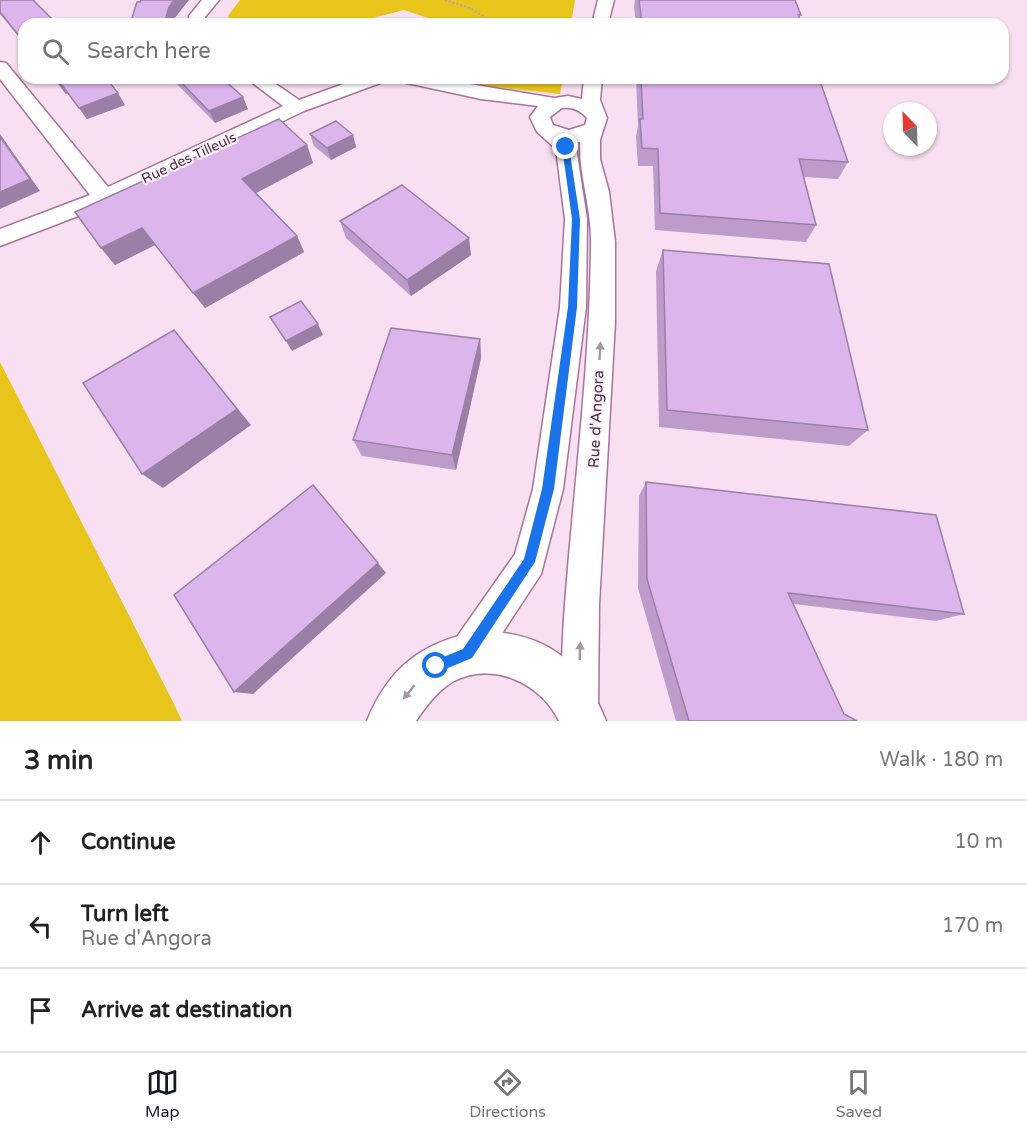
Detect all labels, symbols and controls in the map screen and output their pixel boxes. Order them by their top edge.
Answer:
search box [18,18,1009,84]
icon: search [39,35,72,68]
text: Search here [87,38,211,64]
north arrow [883,102,937,156]
street label: Rue des Tilleuls [139,128,239,187]
route end [552,133,578,159]
one-way arrow [596,342,605,361]
street label: Rue d'Angora [584,370,608,468]
one-way arrow [576,641,585,660]
route start [422,652,448,678]
one-way arrow [404,685,416,700]
text: 3 min [24,745,93,776]
text: Walk · 180 m [880,748,1003,772]
icon: ahead [24,826,57,859]
text: Continue [81,829,176,855]
text: 10 m [954,830,1003,854]
text: Turn left [81,901,169,927]
icon: left [24,910,57,943]
text: 170 m [942,914,1003,938]
text: Rue d'Angora [81,927,212,951]
icon: arrive [24,994,57,1027]
text: Arrive at destination [81,997,292,1023]
tab: Map [145,1066,179,1122]
tab: Directions [469,1066,546,1122]
tab: Saved [836,1066,882,1122]

